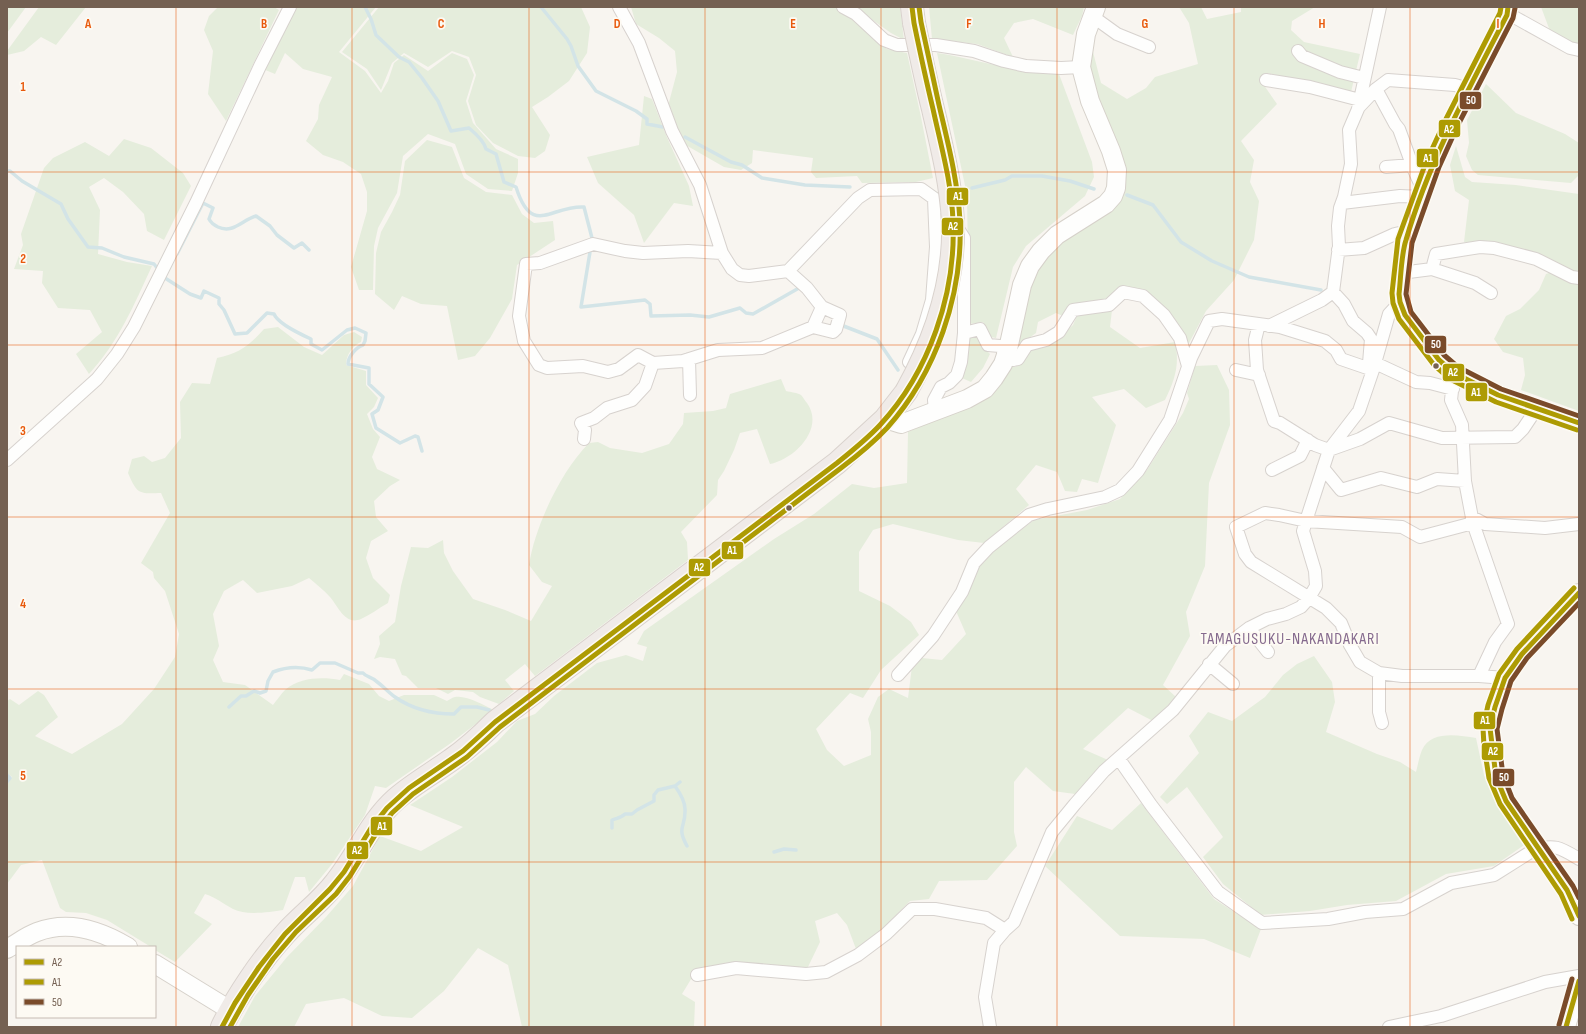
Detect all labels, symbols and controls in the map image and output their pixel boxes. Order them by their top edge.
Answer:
text: A [84,16,92,32]
text: B [261,16,267,32]
text: C [438,16,445,32]
text: D [614,16,621,32]
text: E [790,16,796,32]
text: F [966,16,972,32]
text: G [1142,16,1149,32]
text: H [1319,16,1326,32]
text: I [1497,16,1500,32]
text: 1 [20,79,26,95]
line badge: 50 [1459,91,1482,110]
text: 50 [1466,94,1476,107]
line badge: A2 [1438,119,1461,138]
text: A2 [1443,123,1454,136]
line badge: A1 [1416,148,1439,168]
text: A1 [1422,152,1433,165]
line badge: A1 [946,187,969,206]
text: A1 [952,190,963,203]
line badge: A2 [941,217,964,236]
text: A2 [947,220,958,233]
text: 2 [20,251,26,267]
line badge: 50 [1424,335,1447,354]
text: 50 [1431,338,1441,351]
unlabelled marker [1431,361,1441,371]
line badge: A2 [1442,363,1465,382]
text: A2 [1447,366,1458,379]
line badge: A1 [1465,382,1488,402]
text: A1 [1470,386,1481,399]
text: 3 [20,423,26,439]
unlabelled marker [784,503,794,513]
line badge: A1 [721,541,744,560]
text: A1 [726,544,737,557]
line badge: A2 [688,558,711,577]
text: A2 [693,561,704,574]
text: 4 [20,596,26,612]
district label: TAMAGUSUKU-NAKANDAKARI [1200,630,1380,649]
line badge: A1 [1473,711,1496,730]
text: A1 [1479,714,1490,727]
line badge: A2 [1481,742,1504,761]
text: A2 [1487,745,1498,758]
text: 5 [20,768,26,784]
line badge: 50 [1492,768,1515,787]
text: 50 [1499,771,1509,784]
line badge: A1 [370,816,393,836]
text: A1 [376,820,387,833]
line badge: A2 [346,841,369,860]
text: A2 [351,844,362,857]
legend [16,946,156,1018]
text: A2 [51,955,62,970]
text: A1 [51,975,62,990]
text: 50 [52,995,62,1010]

